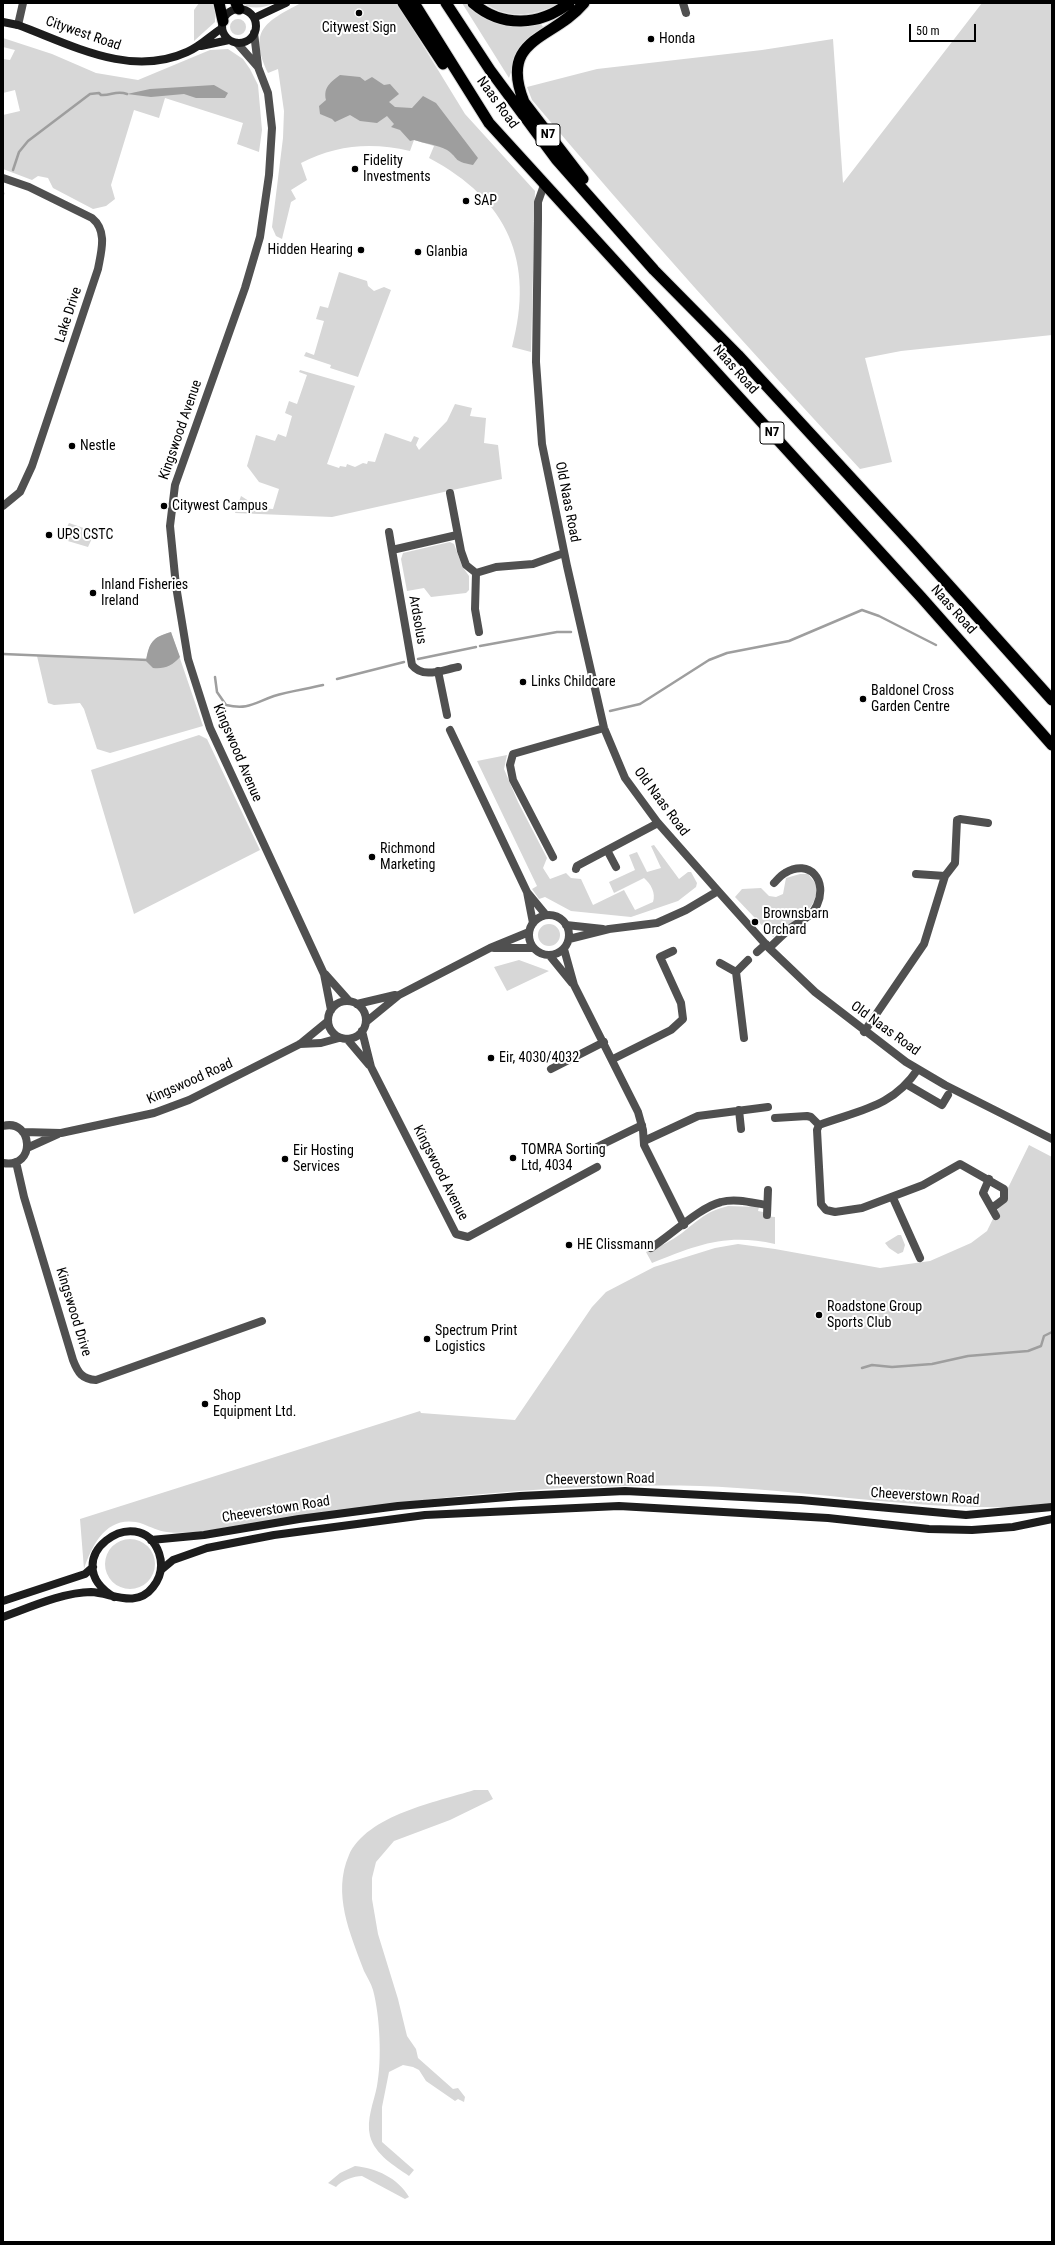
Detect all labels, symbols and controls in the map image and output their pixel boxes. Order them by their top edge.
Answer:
marker: Citywest Sign [354,8,364,18]
street label: Citywest Road [43,13,123,55]
scale bar [911,16,978,42]
place label: Citywest Sign [322,20,396,36]
text: 50 m [916,24,940,38]
place label: Honda [659,31,695,47]
marker: Honda [646,34,656,44]
street label: Naas Road [473,74,521,132]
road number: N7 [536,124,560,146]
place label: Fidelity Investments [363,153,431,186]
marker: Fidelity Investments [350,164,360,174]
place label: SAP [474,193,497,209]
marker: SAP [461,196,471,206]
place label: Hidden Hearing [268,242,353,258]
place label: Glanbia [426,244,468,260]
marker: Hidden Hearing [356,245,366,255]
marker: Glanbia [413,247,423,257]
street label: Lake Drive [52,285,86,345]
street label: Naas Road [709,342,761,398]
street label: Kingswood Avenue [156,378,206,482]
road number: N7 [760,422,784,444]
place label: Nestle [80,438,116,454]
marker: Nestle [67,441,77,451]
street label: Old Naas Road [551,460,583,544]
place label: Citywest Campus [172,498,268,514]
marker: Citywest Campus [159,501,169,511]
place label: UPS CSTC [57,527,113,543]
marker: UPS CSTC [44,530,54,540]
place label: Inland Fisheries Ireland [101,577,188,610]
street label: Naas Road [927,582,979,638]
marker: Inland Fisheries Ireland [88,588,98,598]
street label: Ardsolus [404,594,430,646]
place label: Links Childcare [531,674,615,690]
marker: Links Childcare [518,677,528,687]
place label: Baldonel Cross Garden Centre [871,683,954,716]
marker: Baldonel Cross Garden Centre [858,694,868,704]
street label: Kingswood Avenue [209,702,265,804]
street label: Old Naas Road [630,764,692,840]
place label: Richmond Marketing [380,841,435,874]
marker: Richmond Marketing [367,852,377,862]
place label: Brownsbarn Orchard [763,906,829,938]
marker: Brownsbarn Orchard [750,917,760,927]
street label: Old Naas Road [847,998,923,1060]
place label: Eir, 4030/4032 [499,1050,579,1066]
marker: Eir, 4030/4032 [486,1053,496,1063]
street label: Kingswood Road [144,1056,236,1108]
street label: Kingswood Avenue [409,1123,471,1223]
place label: TOMRA Sorting Ltd, 4034 [521,1142,606,1174]
place label: Eir Hosting Services [293,1143,354,1176]
marker: TOMRA Sorting Ltd, 4034 [508,1153,518,1163]
marker: Eir Hosting Services [280,1154,290,1164]
place label: HE Clissmann [577,1237,654,1253]
marker: HE Clissmann [564,1240,574,1250]
street label: Kingswood Drive [51,1265,95,1359]
place label: Roadstone Group Sports Club [827,1299,922,1332]
marker: Roadstone Group Sports Club [814,1310,824,1320]
place label: Spectrum Print Logistics [435,1323,517,1356]
marker: Spectrum Print Logistics [422,1334,432,1344]
place label: Shop Equipment Ltd. [213,1388,296,1420]
marker: Shop Equipment Ltd. [200,1399,210,1409]
street label: Cheeverstown Road [545,1471,655,1489]
street label: Cheeverstown Road [870,1485,980,1509]
street label: Cheeverstown Road [221,1493,331,1527]

